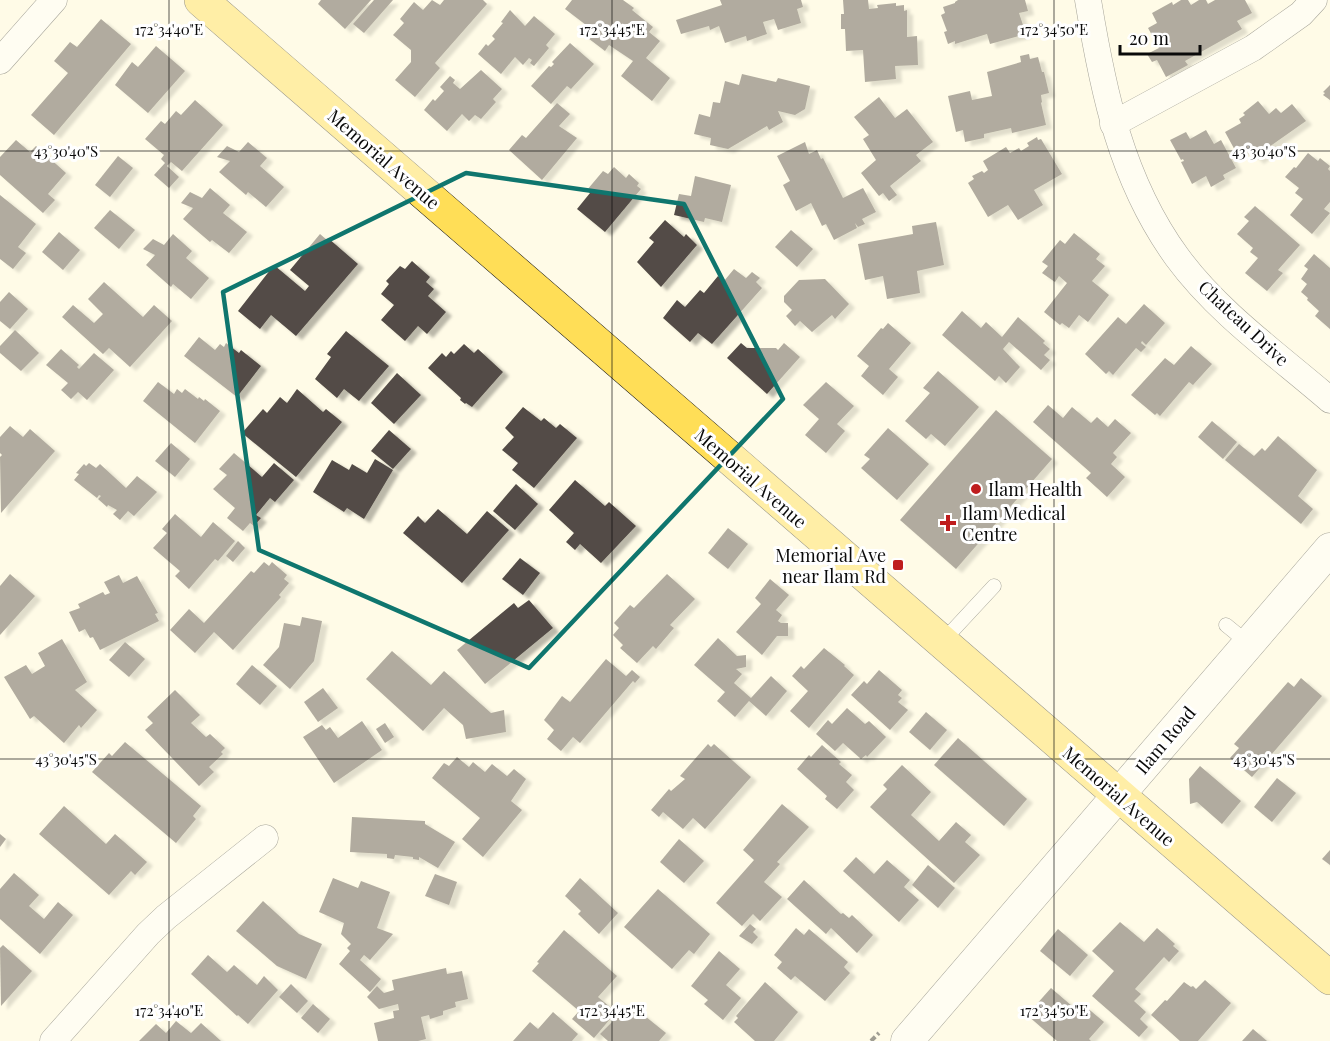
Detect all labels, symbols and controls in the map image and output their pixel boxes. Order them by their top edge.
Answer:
scale bar [1120,18,1200,56]
text: 172°34'40"E [135,19,203,39]
text: 172°34'45"E [579,19,645,39]
text: 172°34'50"E [1020,19,1088,39]
text: 20 m [1129,26,1169,50]
street label: Memorial Avenue [323,104,445,214]
text: 43°30'40"S [34,141,98,161]
text: 43°30'40"S [1232,141,1296,161]
street label: Chateau Drive [1194,275,1294,371]
street label: Memorial Avenue [690,423,812,533]
place label: Ilam Health [988,477,1083,501]
marker: Ilam Health [969,482,983,496]
place label: Ilam Medical Centre [962,501,1066,546]
marker: Ilam Medical Centre [939,514,957,532]
place label: Memorial Ave near Ilam Rd [775,543,887,588]
marker: Memorial Ave near Ilam Rd [891,558,905,572]
street label: Ilam Road [1130,701,1201,779]
street label: Memorial Avenue [1058,741,1180,851]
text: 43°30'45"S [35,749,97,769]
text: 43°30'45"S [1233,749,1295,769]
text: 172°34'40"E [135,1000,203,1020]
text: 172°34'45"E [579,1000,645,1020]
text: 172°34'50"E [1020,1000,1088,1020]

